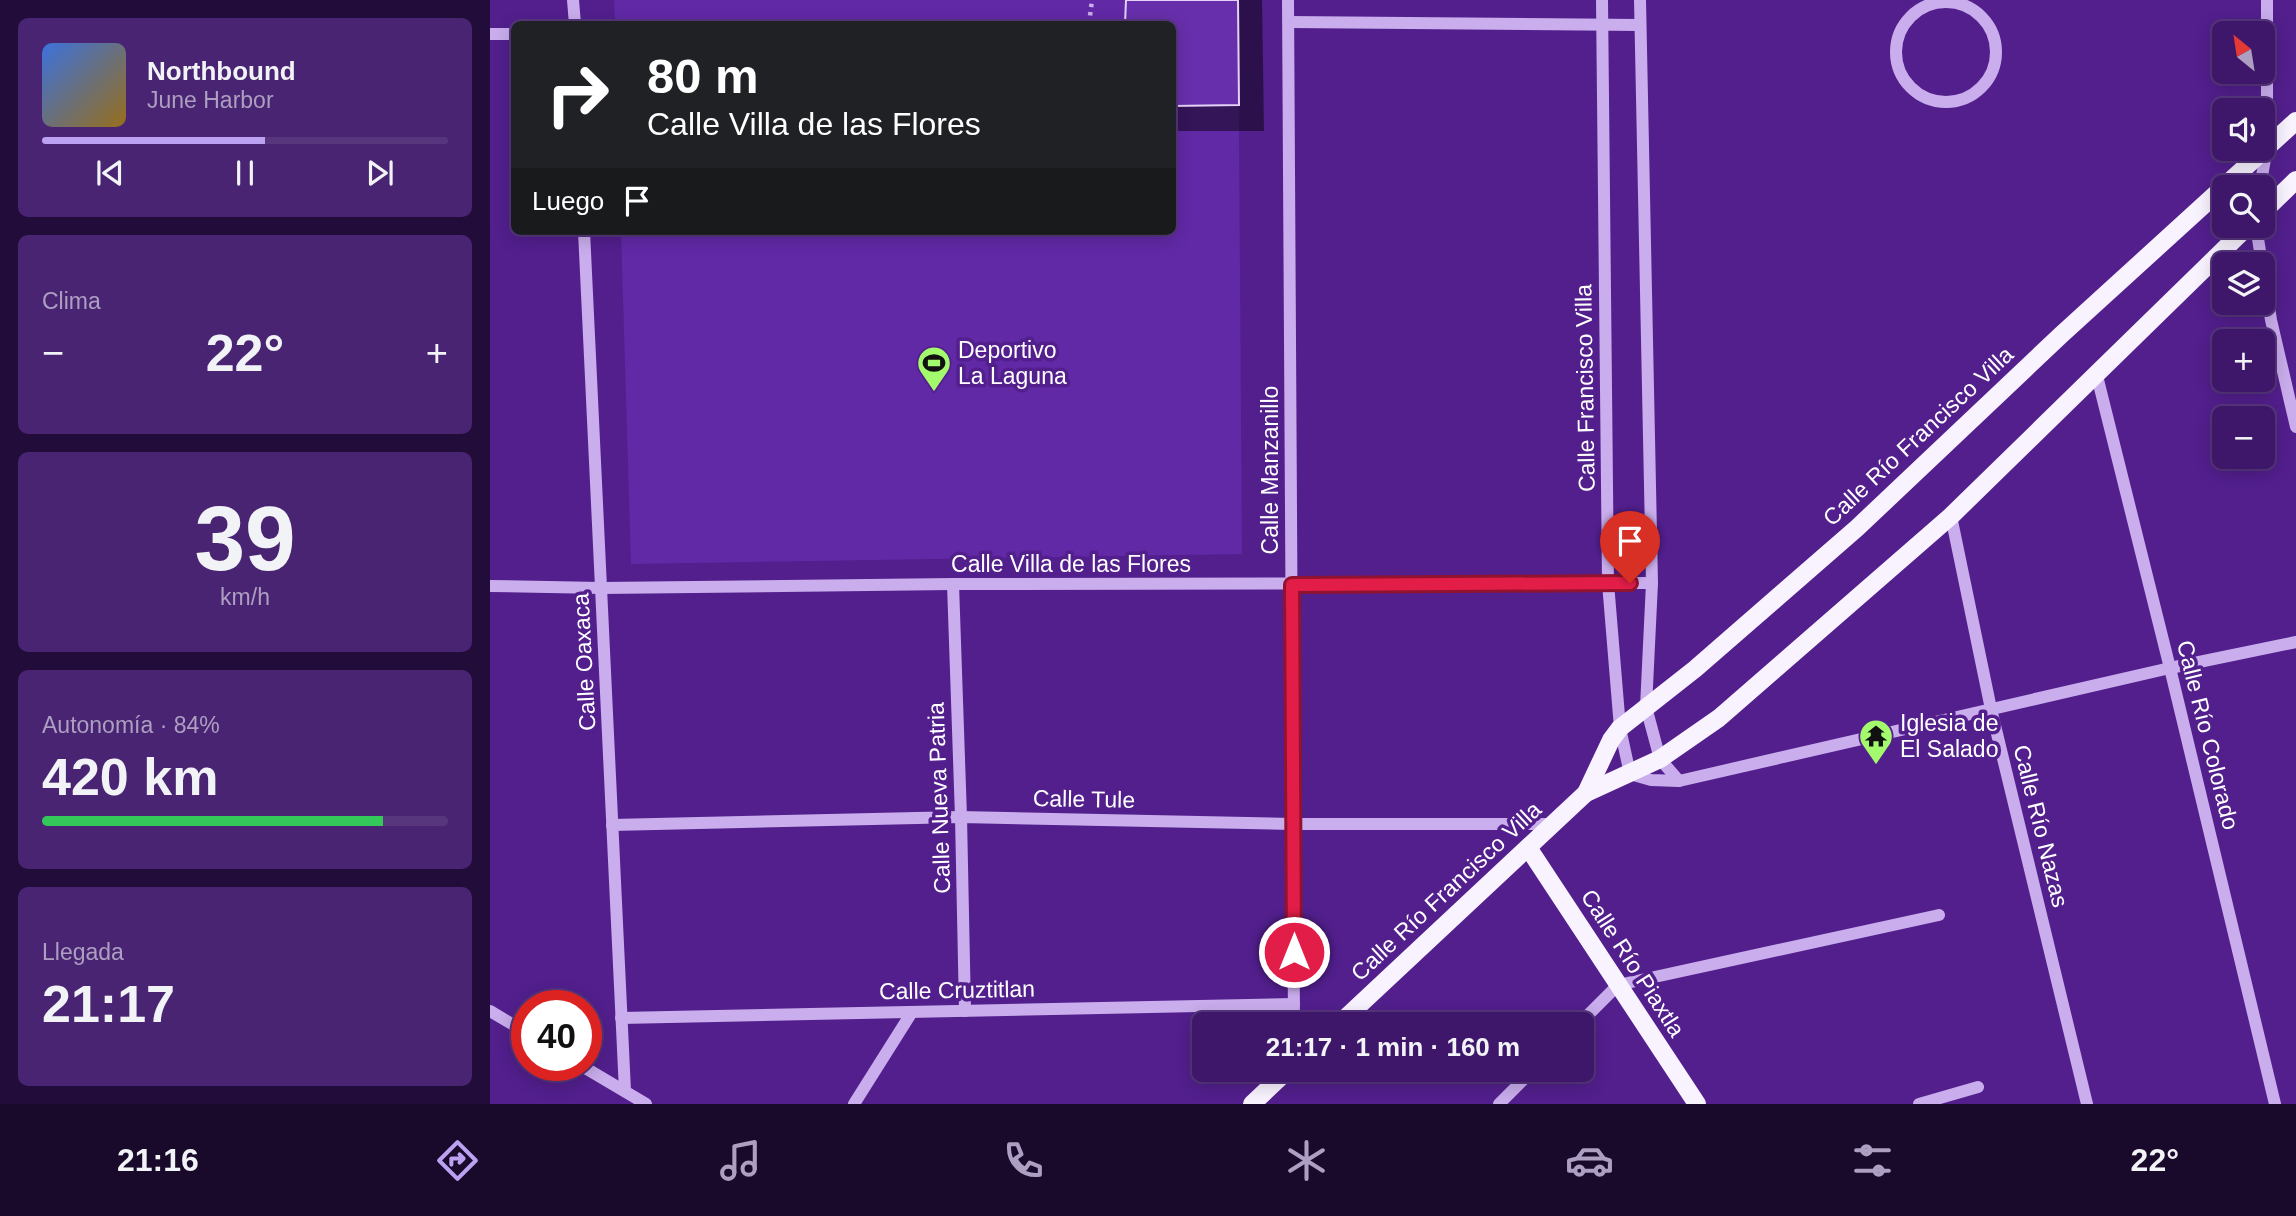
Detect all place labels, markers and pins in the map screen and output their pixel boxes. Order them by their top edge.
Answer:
place label: Deportivo La Laguna [958,337,1067,389]
sports icon: Deportivo La Laguna [915,344,953,393]
pin [1600,511,1660,583]
place label: Iglesia de El Salado [1900,710,1998,762]
temple icon: Iglesia de El Salado [1857,717,1895,766]

